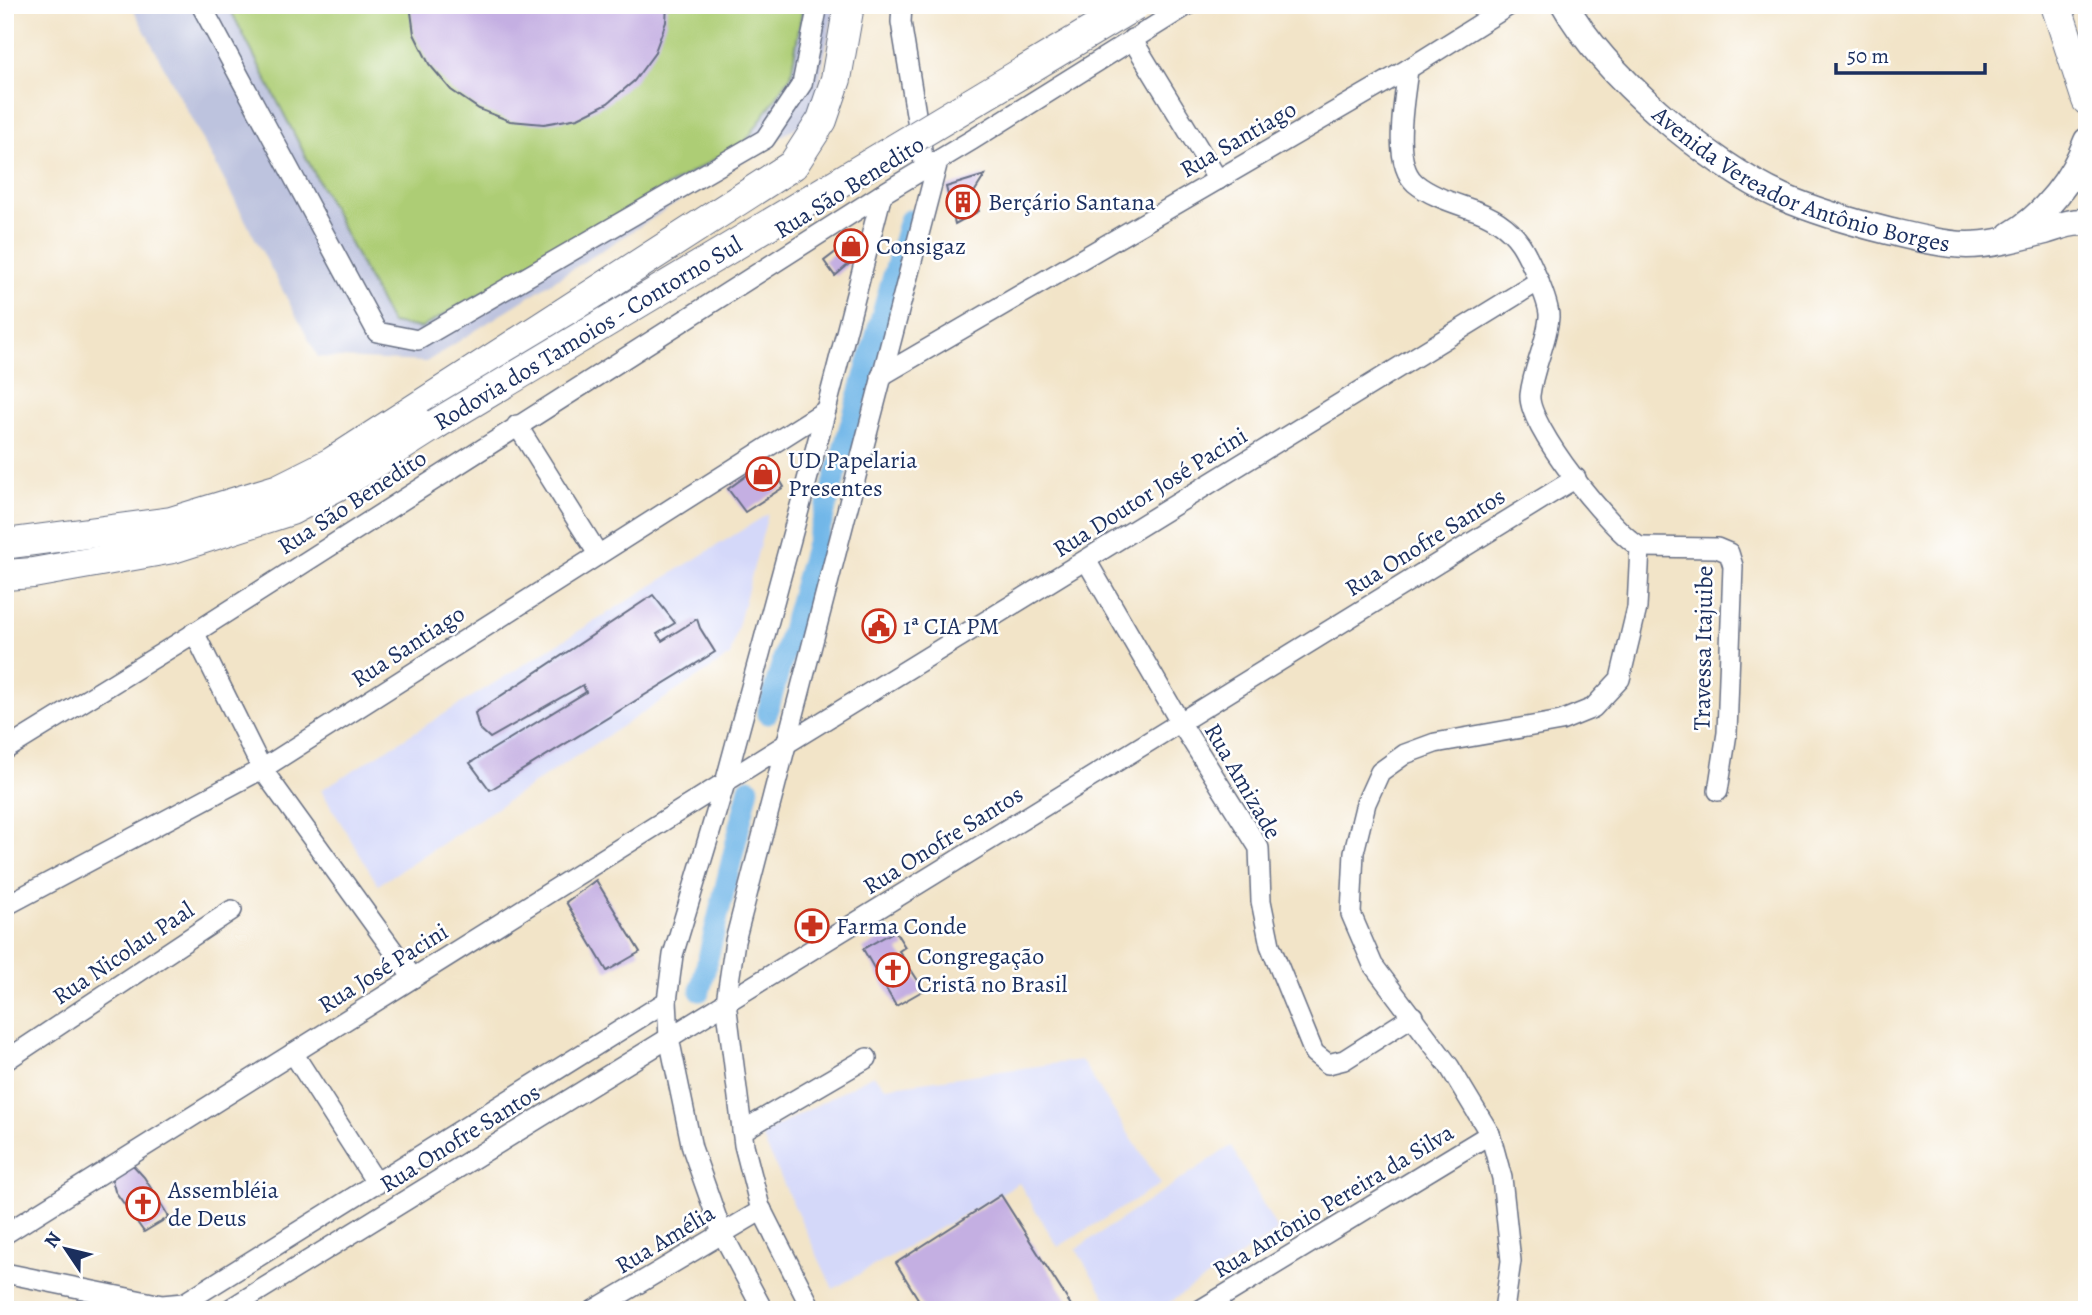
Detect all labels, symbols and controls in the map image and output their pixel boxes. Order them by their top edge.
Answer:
scale bar [1836,32,1985,76]
text: 50 m [1847,42,1889,70]
street label: Rua Santiago [1174,93,1302,185]
street label: Avenida Vereador Antônio Borges [1645,98,1952,259]
street label: Rua São Benedito [768,128,930,246]
building icon: Berçário Santana [944,183,982,221]
place label: Berçário Santana [988,186,1156,218]
shop icon: Consigaz [832,227,870,265]
street label: Rodovia dos Tamoios - Contorno Sul [428,228,748,438]
place label: Consigaz [876,230,966,262]
street label: Rua Doutor José Pacini [1047,419,1253,565]
street label: Rua São Benedito [271,442,433,562]
place label: UD Papelaria Presentes [788,444,918,504]
shop icon: UD Papelaria Presentes [744,455,782,493]
street label: Rua Onofre Santos [1339,480,1511,604]
street label: Travessa Itajuibe [1686,565,1720,731]
street label: Rua Santiago [345,597,471,695]
public building icon: 1ª CIA PM [860,607,898,645]
place label: 1ª CIA PM [903,610,999,642]
street label: Rua Amizade [1197,717,1289,845]
street label: Rua Onofre Santos [857,778,1029,902]
street label: Rua Nicolau Paal [46,894,200,1012]
pharmacy icon: Farma Conde [793,907,831,945]
place label: Farma Conde [836,910,967,942]
street label: Rua José Pacini [312,915,454,1021]
place label: Congregação Cristã no Brasil [917,940,1068,1000]
church icon: Congregação Cristã no Brasil [874,951,912,989]
street label: Rua Onofre Santos [374,1076,546,1200]
street label: Rua Antônio Pereira da Silva [1207,1116,1460,1286]
place label: Assembléia de Deus [167,1174,280,1234]
church icon: Assembléia de Deus [124,1185,162,1223]
street label: Rua Amélia [609,1196,721,1281]
north arrow [32,1214,102,1284]
text: N [38,1227,68,1253]

